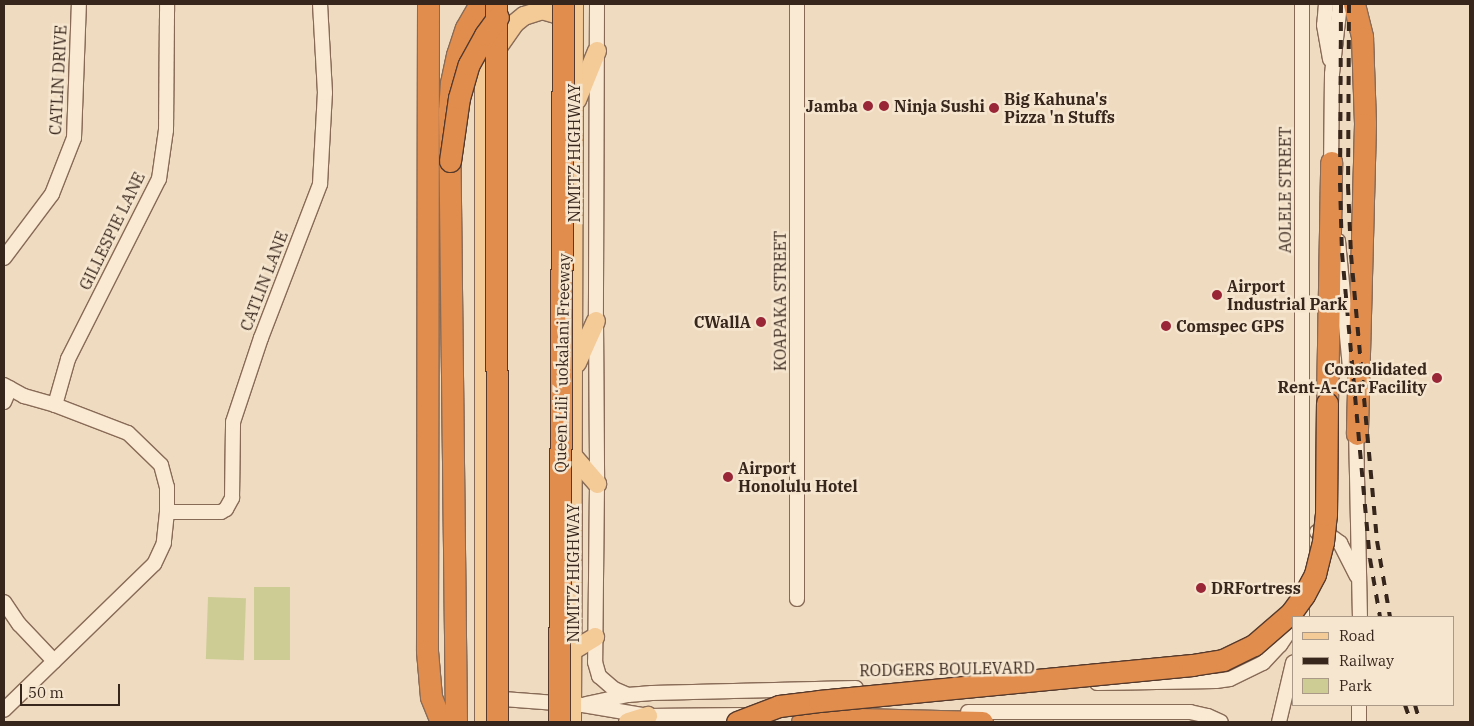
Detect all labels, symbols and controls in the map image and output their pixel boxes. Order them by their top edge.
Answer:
street label: CATLIN DRIVE [46,24,70,136]
street label: NIMITZ HIGHWAY [564,83,584,223]
place label: Big Kahuna's Pizza 'n Stuffs [1004,89,1115,127]
place label: Jamba [806,96,858,116]
place label: Ninja Sushi [894,96,985,116]
marker: Jamba [862,100,874,112]
marker: Ninja Sushi [878,100,890,112]
marker: Big Kahuna's Pizza 'n Stuffs [988,102,1000,114]
street label: AOLELE STREET [1275,127,1295,253]
street label: GILLESPIE LANE [75,169,149,293]
street label: CATLIN LANE [236,228,292,334]
street label: KOAPAKA STREET [770,231,790,371]
street label: Queen Liliʻuokalani Freeway [550,253,574,473]
place label: Airport Industrial Park [1227,276,1347,314]
marker: Airport Industrial Park [1211,289,1223,301]
place label: CWallA [694,312,751,332]
marker: CWallA [755,316,767,328]
place label: Comspec GPS [1176,316,1284,336]
marker: Comspec GPS [1160,320,1172,332]
place label: Consolidated Rent-A-Car Facility [1278,359,1427,397]
marker: Consolidated Rent-A-Car Facility [1431,372,1443,384]
place label: Airport Honolulu Hotel [738,458,858,496]
marker: Airport Honolulu Hotel [722,471,734,483]
street label: NIMITZ HIGHWAY [563,503,583,643]
place label: DRFortress [1211,578,1301,598]
marker: DRFortress [1195,582,1207,594]
legend [1292,616,1454,706]
text: Road [1339,626,1375,645]
text: Railway [1339,651,1394,670]
street label: RODGERS BOULEVARD [859,658,1035,680]
scale bar [22,674,122,706]
text: Park [1339,676,1372,695]
text: 50 m [28,683,64,702]

